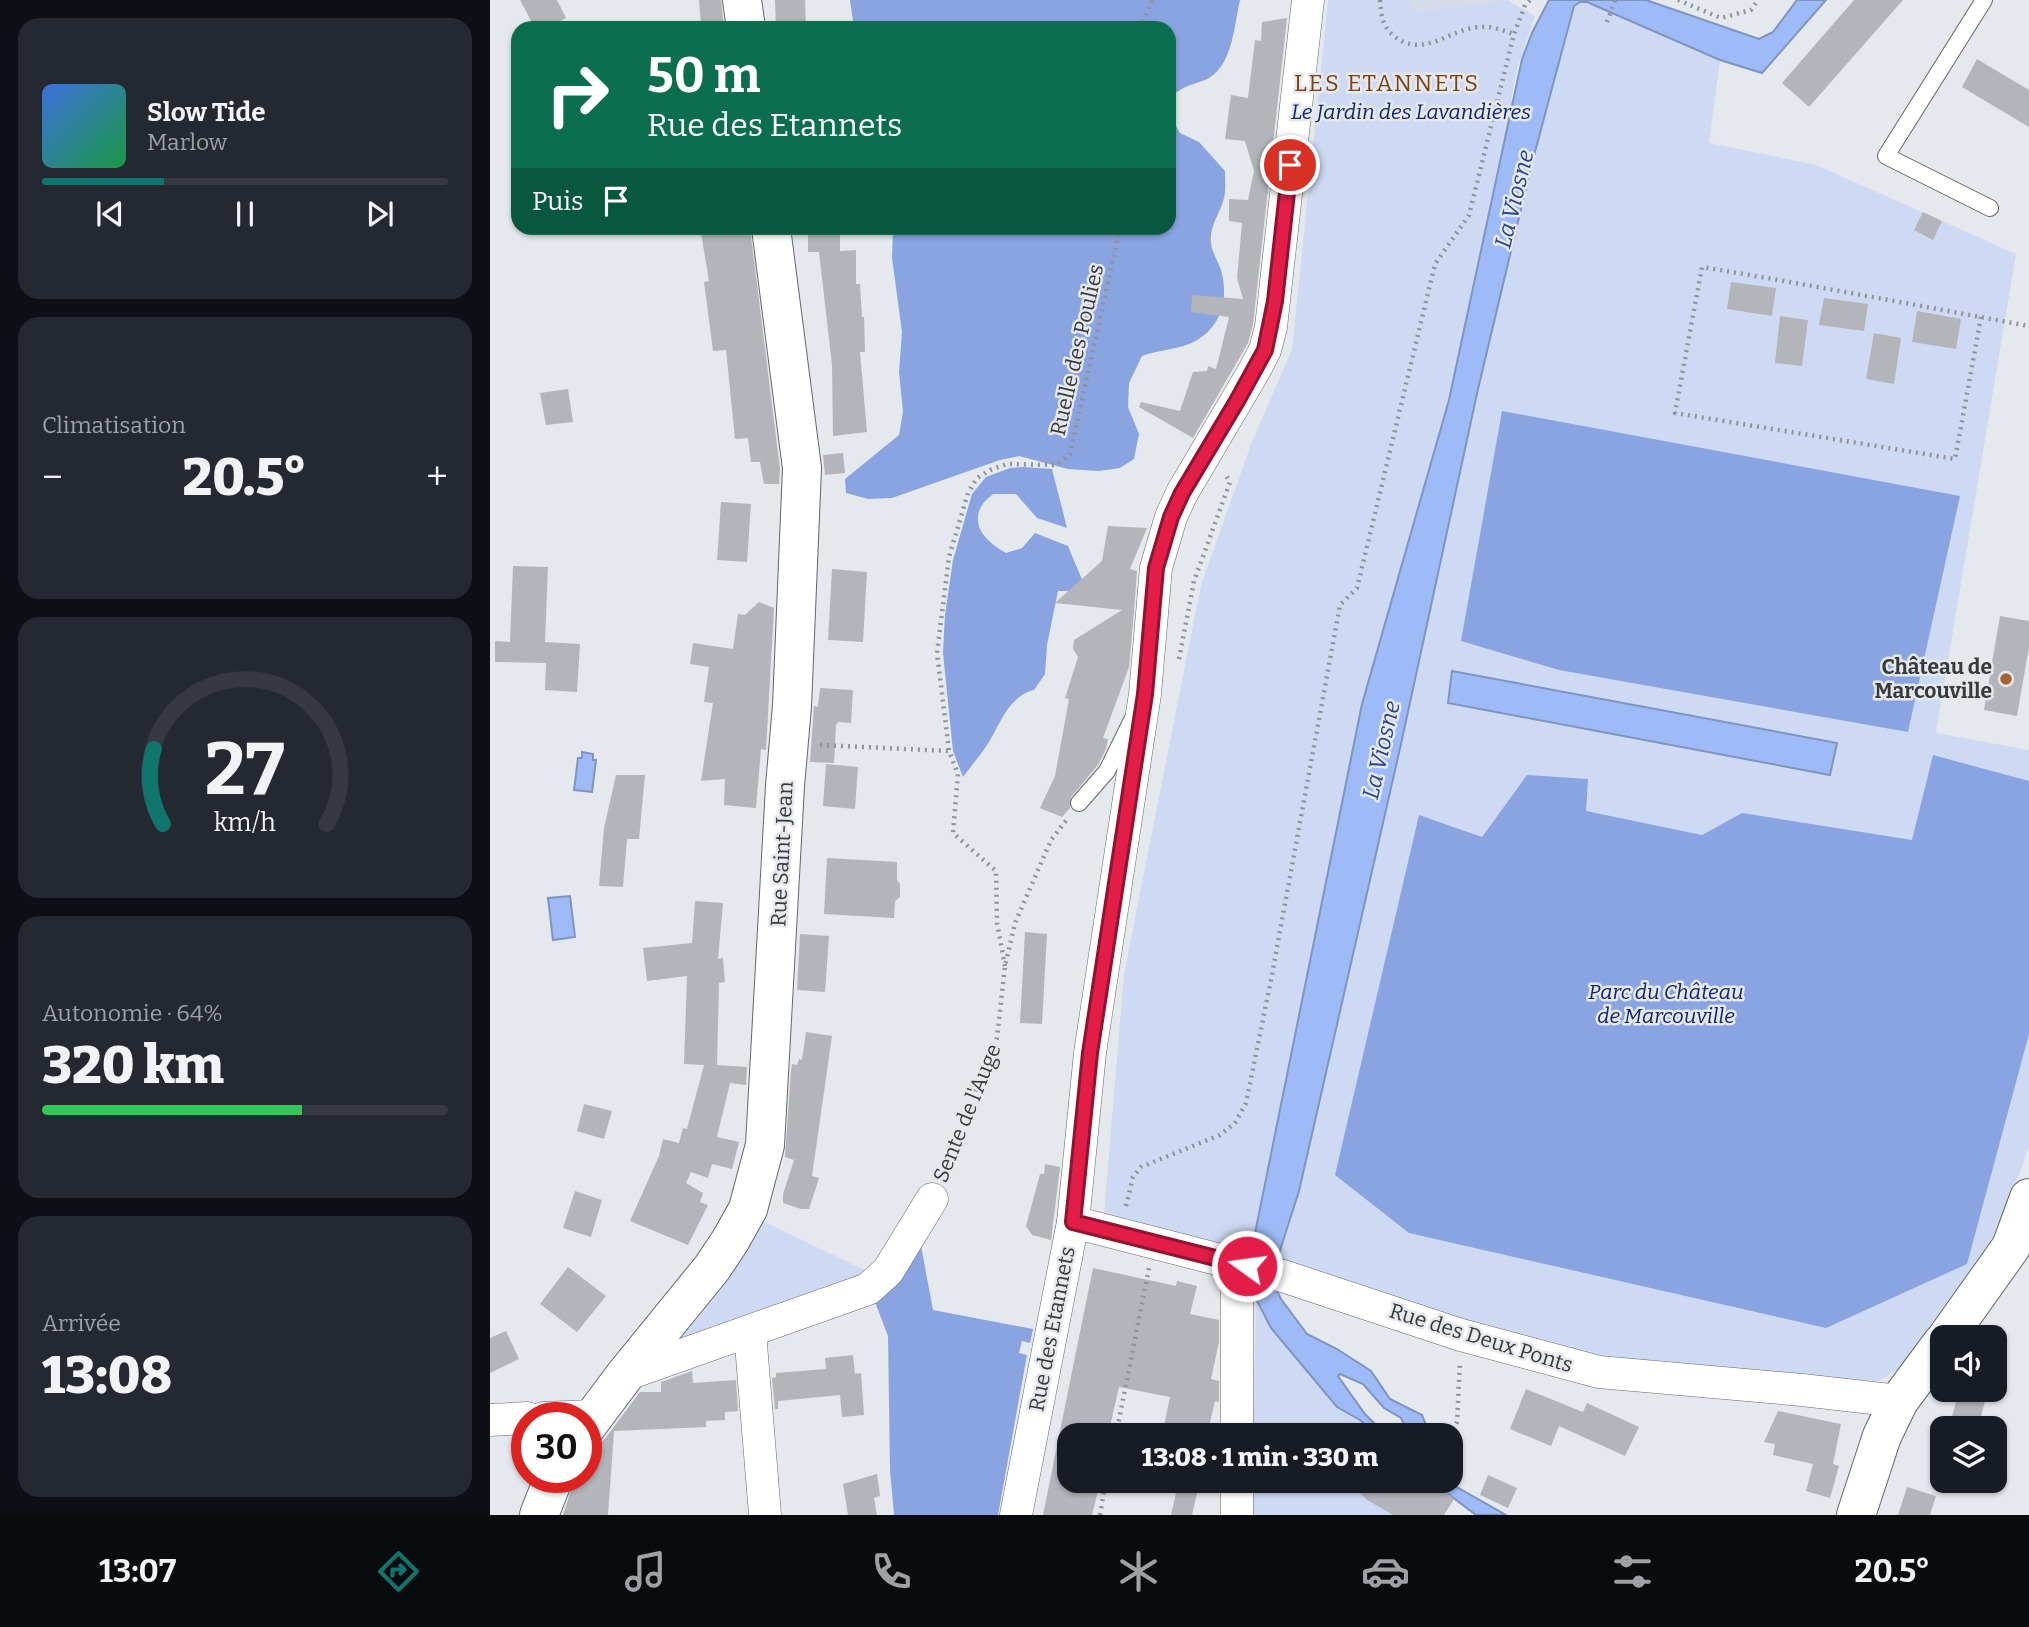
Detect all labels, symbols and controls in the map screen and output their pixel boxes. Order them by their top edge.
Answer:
text: 50 m [647,46,760,105]
icon: right [532,49,623,140]
district label: LES ETANNETS [1294,69,1480,97]
text: Slow Tide [147,97,266,128]
park label: Le Jardin des Lavandières [1291,99,1531,125]
text: Rue des Etannets [647,106,902,144]
text: Marlow [147,128,227,156]
pin [1260,135,1320,195]
icon: arrive [1271,146,1309,184]
water label: La Viosne [1488,147,1540,251]
icon: arrive [597,182,635,220]
text: Puis [532,186,583,217]
icon: previous [91,195,129,233]
icon: pause [226,195,264,233]
icon: next [361,195,399,233]
street label: Ruelle des Poulies [1045,262,1109,438]
text: Climatisation [42,411,186,439]
text: 20.5° [182,446,307,509]
text: − [42,454,63,500]
text: + [426,454,448,500]
place label: Château de Marcouville [1875,654,1992,704]
marker: Château de Marcouville [1998,671,2014,687]
water label: La Viosne [1356,698,1406,802]
text: 27 [205,726,285,813]
street label: Rue Saint-Jean [765,781,799,927]
text: km/h [214,807,276,837]
park label: Parc du Château de Marcouville [1588,979,1744,1029]
text: Autonomie · 64% [42,999,223,1027]
text: 320 km [42,1034,224,1097]
street label: Sente de l'Auge [927,1040,1007,1186]
position arrow [1210,1229,1284,1303]
street label: Rue des Etannets [1023,1244,1081,1414]
street label: Rue des Deux Ponts [1386,1298,1576,1378]
text: Arrivée [42,1309,121,1337]
map controls [1930,1325,2007,1493]
button: sound [1930,1325,2007,1402]
text: 13:08 [42,1344,172,1407]
speed limit sign: 30 [511,1402,602,1493]
button: layers [1930,1416,2007,1493]
text: 13:08 · 1 min · 330 m [1142,1442,1378,1473]
icon: directions [374,1547,423,1596]
icon: music [621,1547,670,1596]
icon: phone [867,1547,916,1596]
icon: climate [1114,1547,1163,1596]
icon: car [1361,1547,1410,1596]
icon: filters [1608,1547,1657,1596]
text: 13:07 [99,1552,176,1590]
text: 20.5° [1854,1552,1930,1590]

